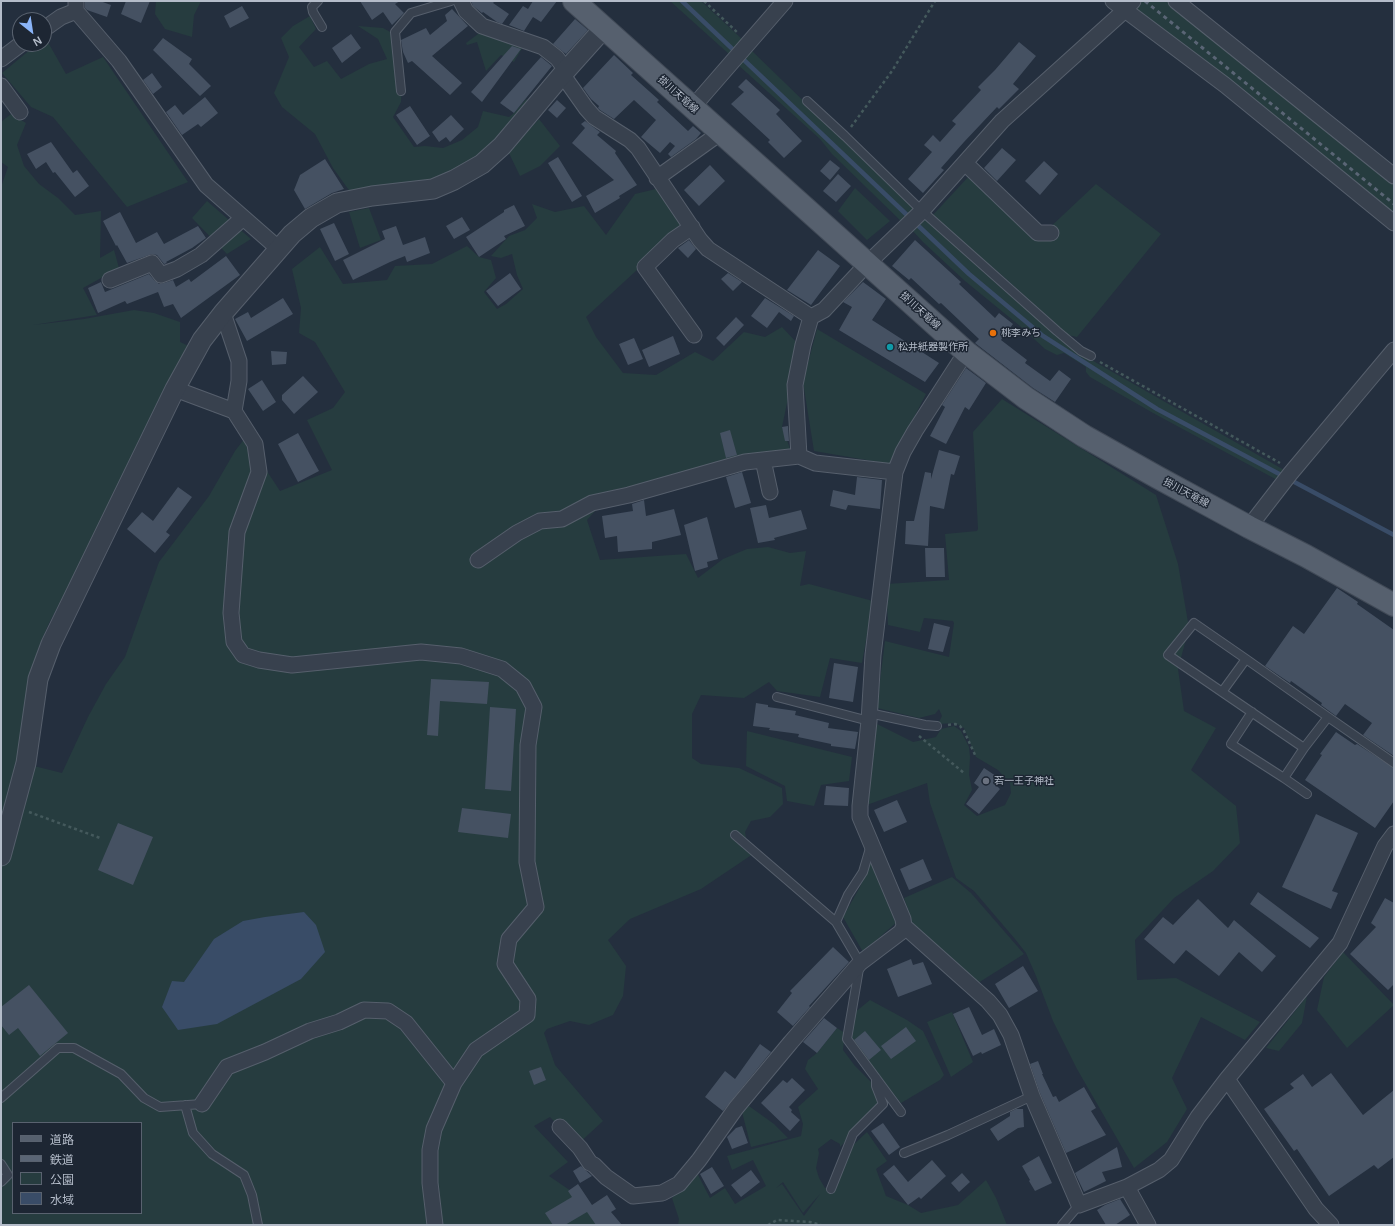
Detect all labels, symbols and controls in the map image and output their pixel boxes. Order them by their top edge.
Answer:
north arrow [12,12,52,52]
text: N [31,34,44,49]
street label: 掛川天竜線 [655,74,701,116]
street label: 掛川天竜線 [897,290,943,332]
place label: 桃李みち [1001,327,1041,339]
marker: 桃李みち [988,328,998,338]
place label: 松井紙器製作所 [898,341,968,353]
marker: 松井紙器製作所 [885,342,895,352]
street label: 掛川天竜線 [1161,476,1211,510]
place label: 若一王子神社 [994,775,1054,787]
marker: 若一王子神社 [981,776,991,786]
legend [12,1122,142,1214]
text: 道路 [50,1133,74,1147]
text: 鉄道 [50,1153,74,1167]
text: 公園 [50,1173,74,1187]
text: 水域 [50,1193,74,1207]

